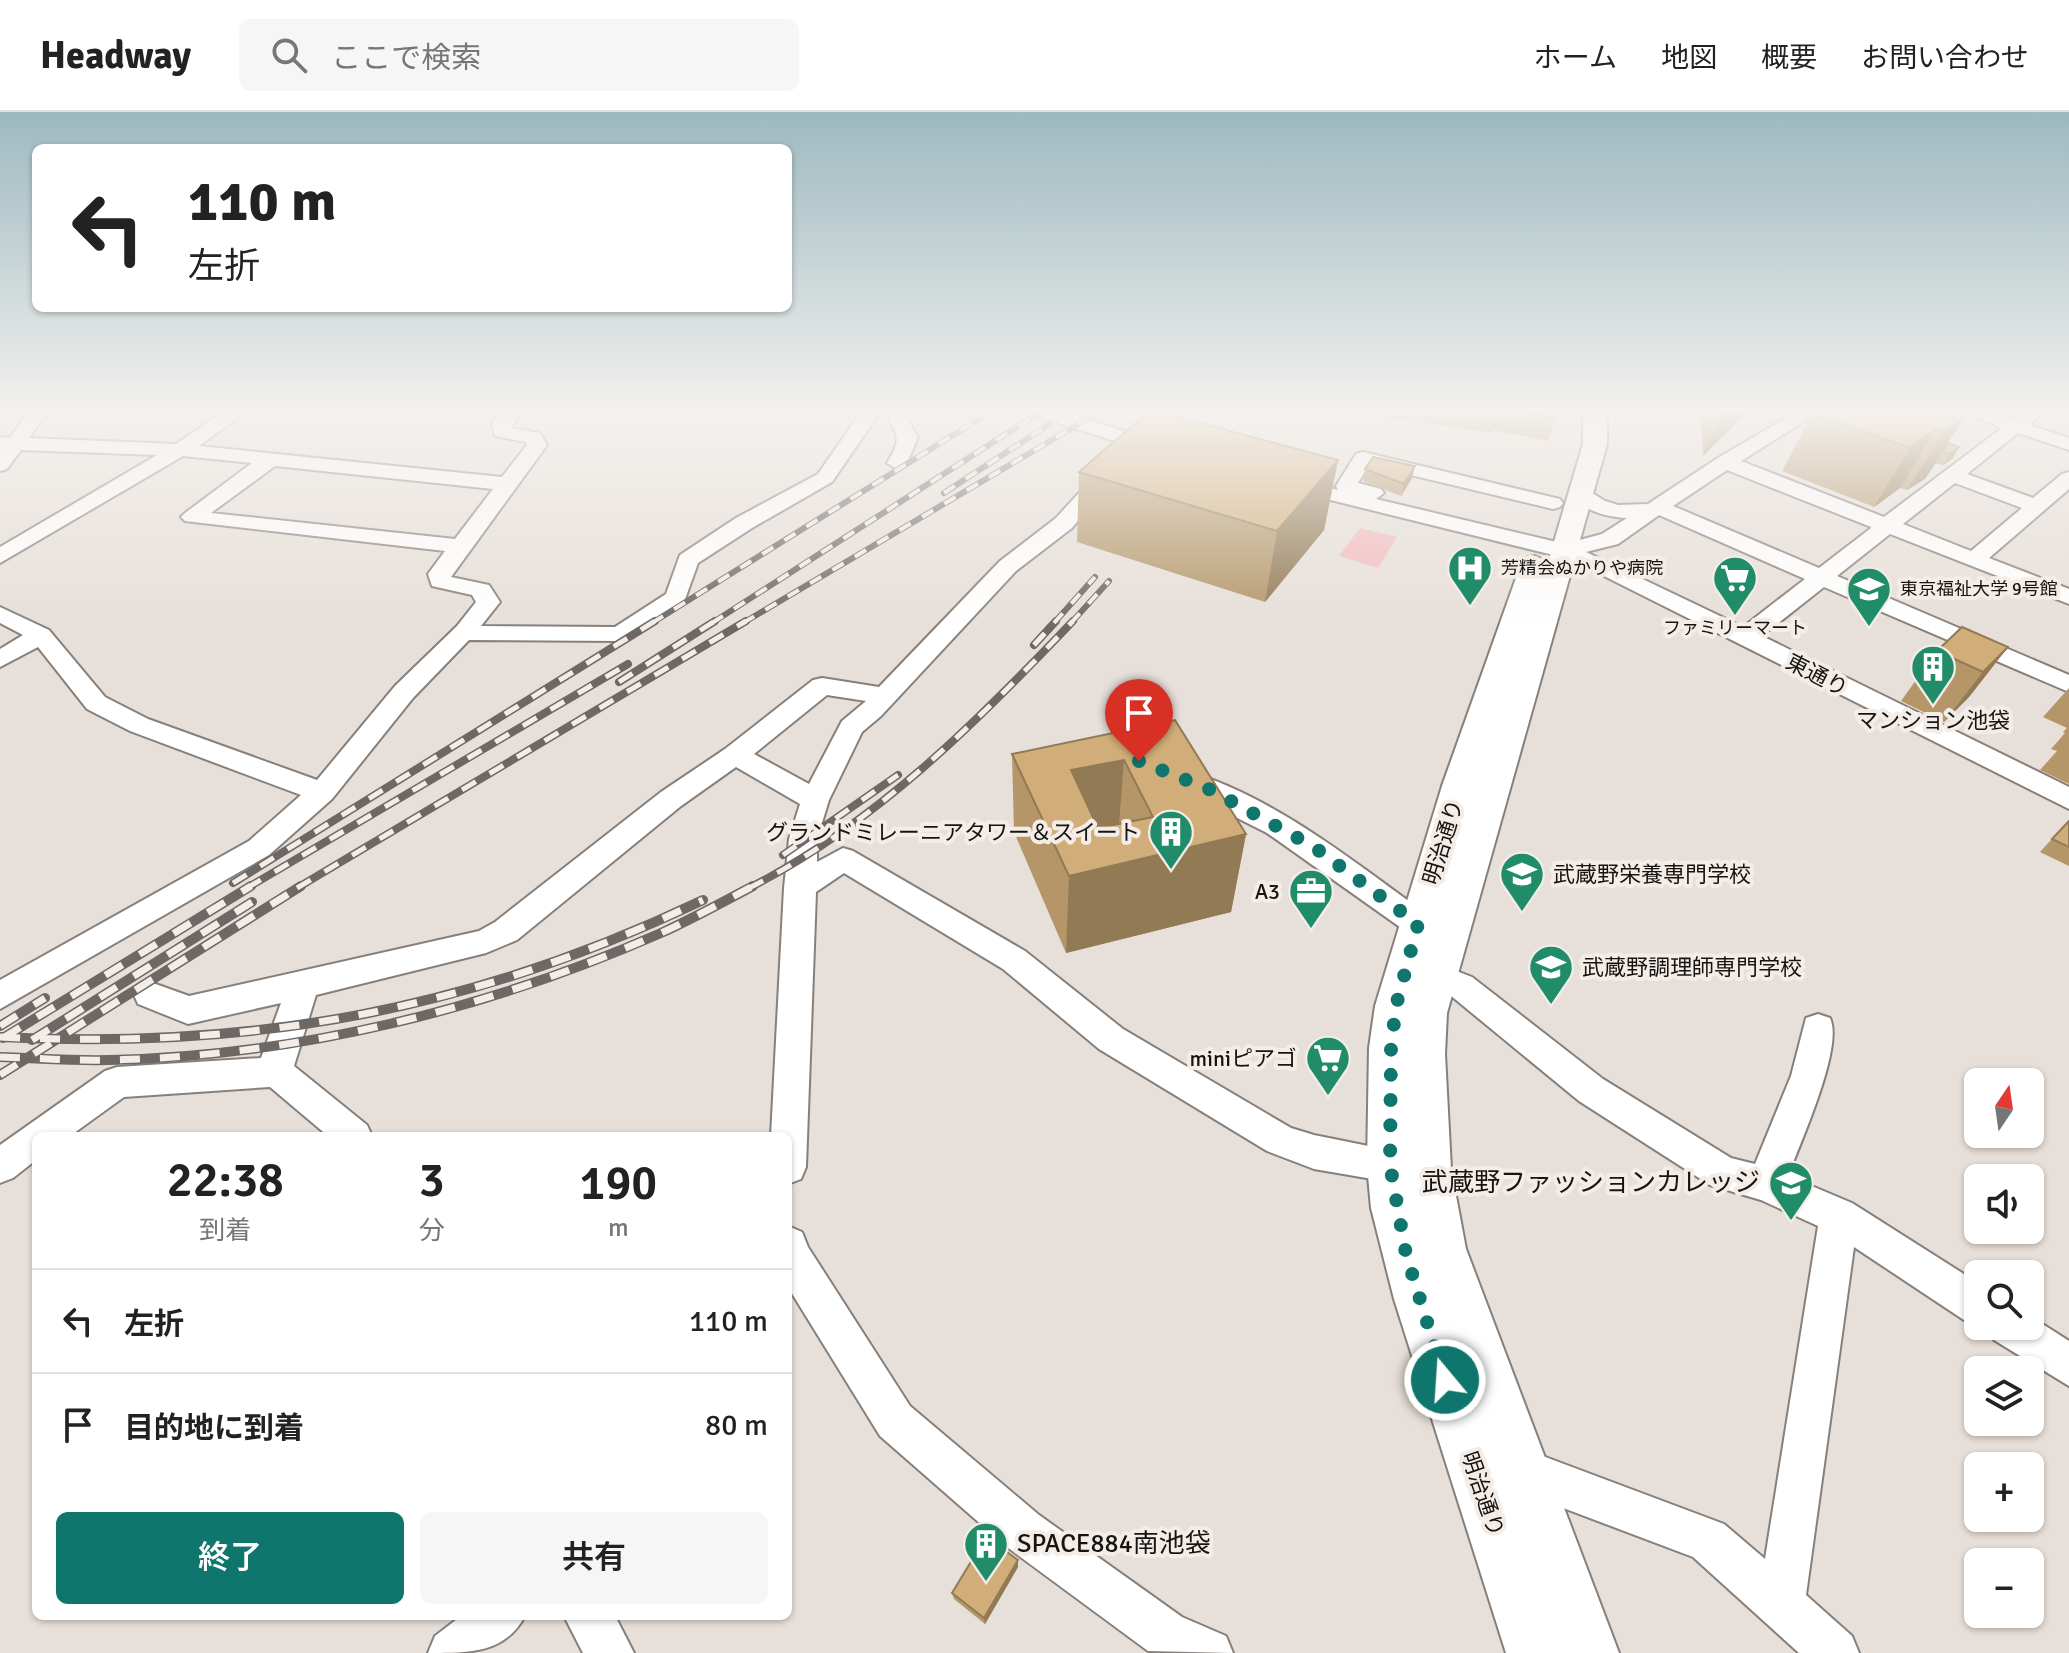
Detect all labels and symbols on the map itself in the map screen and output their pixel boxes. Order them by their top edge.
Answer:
hospital icon: 芳精会ぬかりや病院 [1446,544,1494,607]
supermarket icon: ファミリーマート [1711,554,1759,617]
place label: 芳精会ぬかりや病院 [1501,557,1663,579]
school or university icon: 東京福祉大学 9号館 [1845,565,1893,628]
place label: 東京福祉大学 9号館 [1900,578,2058,600]
place label: ファミリーマート [1663,617,1807,639]
building icon: マンション池袋 [1909,643,1957,706]
street label: 東通り [1781,648,1853,702]
pin [1105,679,1173,761]
place label: マンション池袋 [1856,707,2010,734]
street label: 明治通り [1417,796,1469,888]
building icon: グランドミレーニアタワー＆スイート [1147,808,1195,871]
place label: グランドミレーニアタワー＆スイート [766,819,1140,846]
school or university icon: 武蔵野栄養専門学校 [1498,850,1546,913]
place label: 武蔵野栄養専門学校 [1553,861,1751,888]
office icon: A3 [1287,867,1335,930]
place label: A3 [1255,878,1280,905]
school or university icon: 武蔵野調理師専門学校 [1527,943,1575,1006]
place label: 武蔵野調理師専門学校 [1582,954,1802,981]
supermarket icon: miniピアゴ [1304,1034,1352,1097]
place label: miniピアゴ [1190,1045,1297,1072]
north arrow [1964,1068,2044,1148]
school or university icon: 武蔵野ファッションカレッジ [1767,1159,1815,1222]
place label: 武蔵野ファッションカレッジ [1422,1167,1760,1199]
position arrow [1403,1338,1487,1422]
street label: 明治通り [1456,1448,1510,1540]
building icon: SPACE884南池袋 [962,1520,1010,1583]
place label: SPACE884南池袋 [1017,1528,1211,1560]

